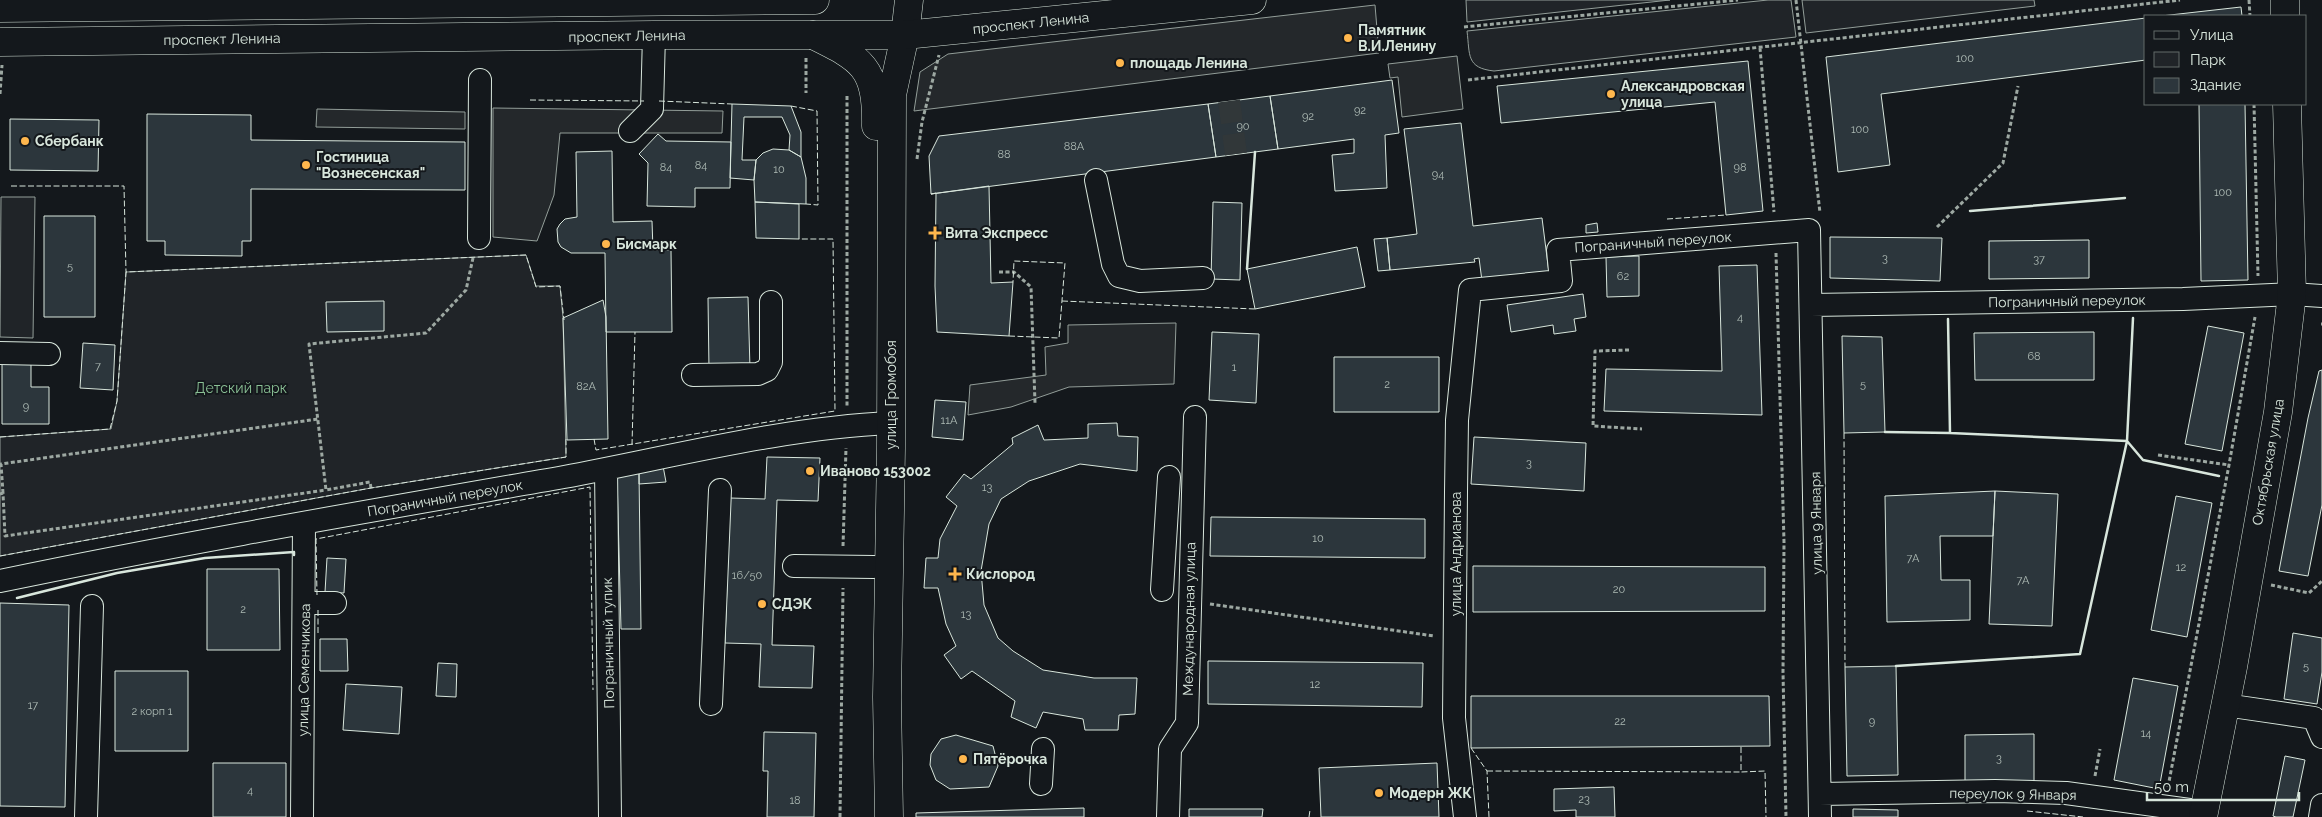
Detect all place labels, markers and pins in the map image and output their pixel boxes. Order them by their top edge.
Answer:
place label: Памятник В.И.Ленину [1358,22,1437,54]
marker: Памятник В.И.Ленину [1342,32,1354,44]
place label: площадь Ленина [1130,55,1248,71]
marker: площадь Ленина [1114,57,1126,69]
place label: Александровская улица [1621,78,1745,110]
marker: Александровская улица [1605,88,1617,100]
place label: Сбербанк [35,133,104,149]
marker: Сбербанк [19,135,31,147]
place label: Гостиница "Вознесенская" [316,149,425,181]
marker: Гостиница "Вознесенская" [300,159,312,171]
place label: Вита Экспресс [945,225,1048,241]
marker: Вита Экспресс [929,227,941,239]
place label: Бисмарк [616,236,677,252]
marker: Бисмарк [600,238,612,250]
place label: Иваново 153002 [820,463,931,479]
marker: Иваново 153002 [804,465,816,477]
place label: Кислород [966,566,1035,582]
marker: Кислород [948,567,962,581]
place label: СДЭК [772,596,813,612]
marker: СДЭК [756,598,768,610]
place label: Пятёрочка [973,751,1047,767]
marker: Пятёрочка [957,753,969,765]
place label: Модерн ЖК [1389,785,1472,801]
marker: Модерн ЖК [1373,787,1385,799]

